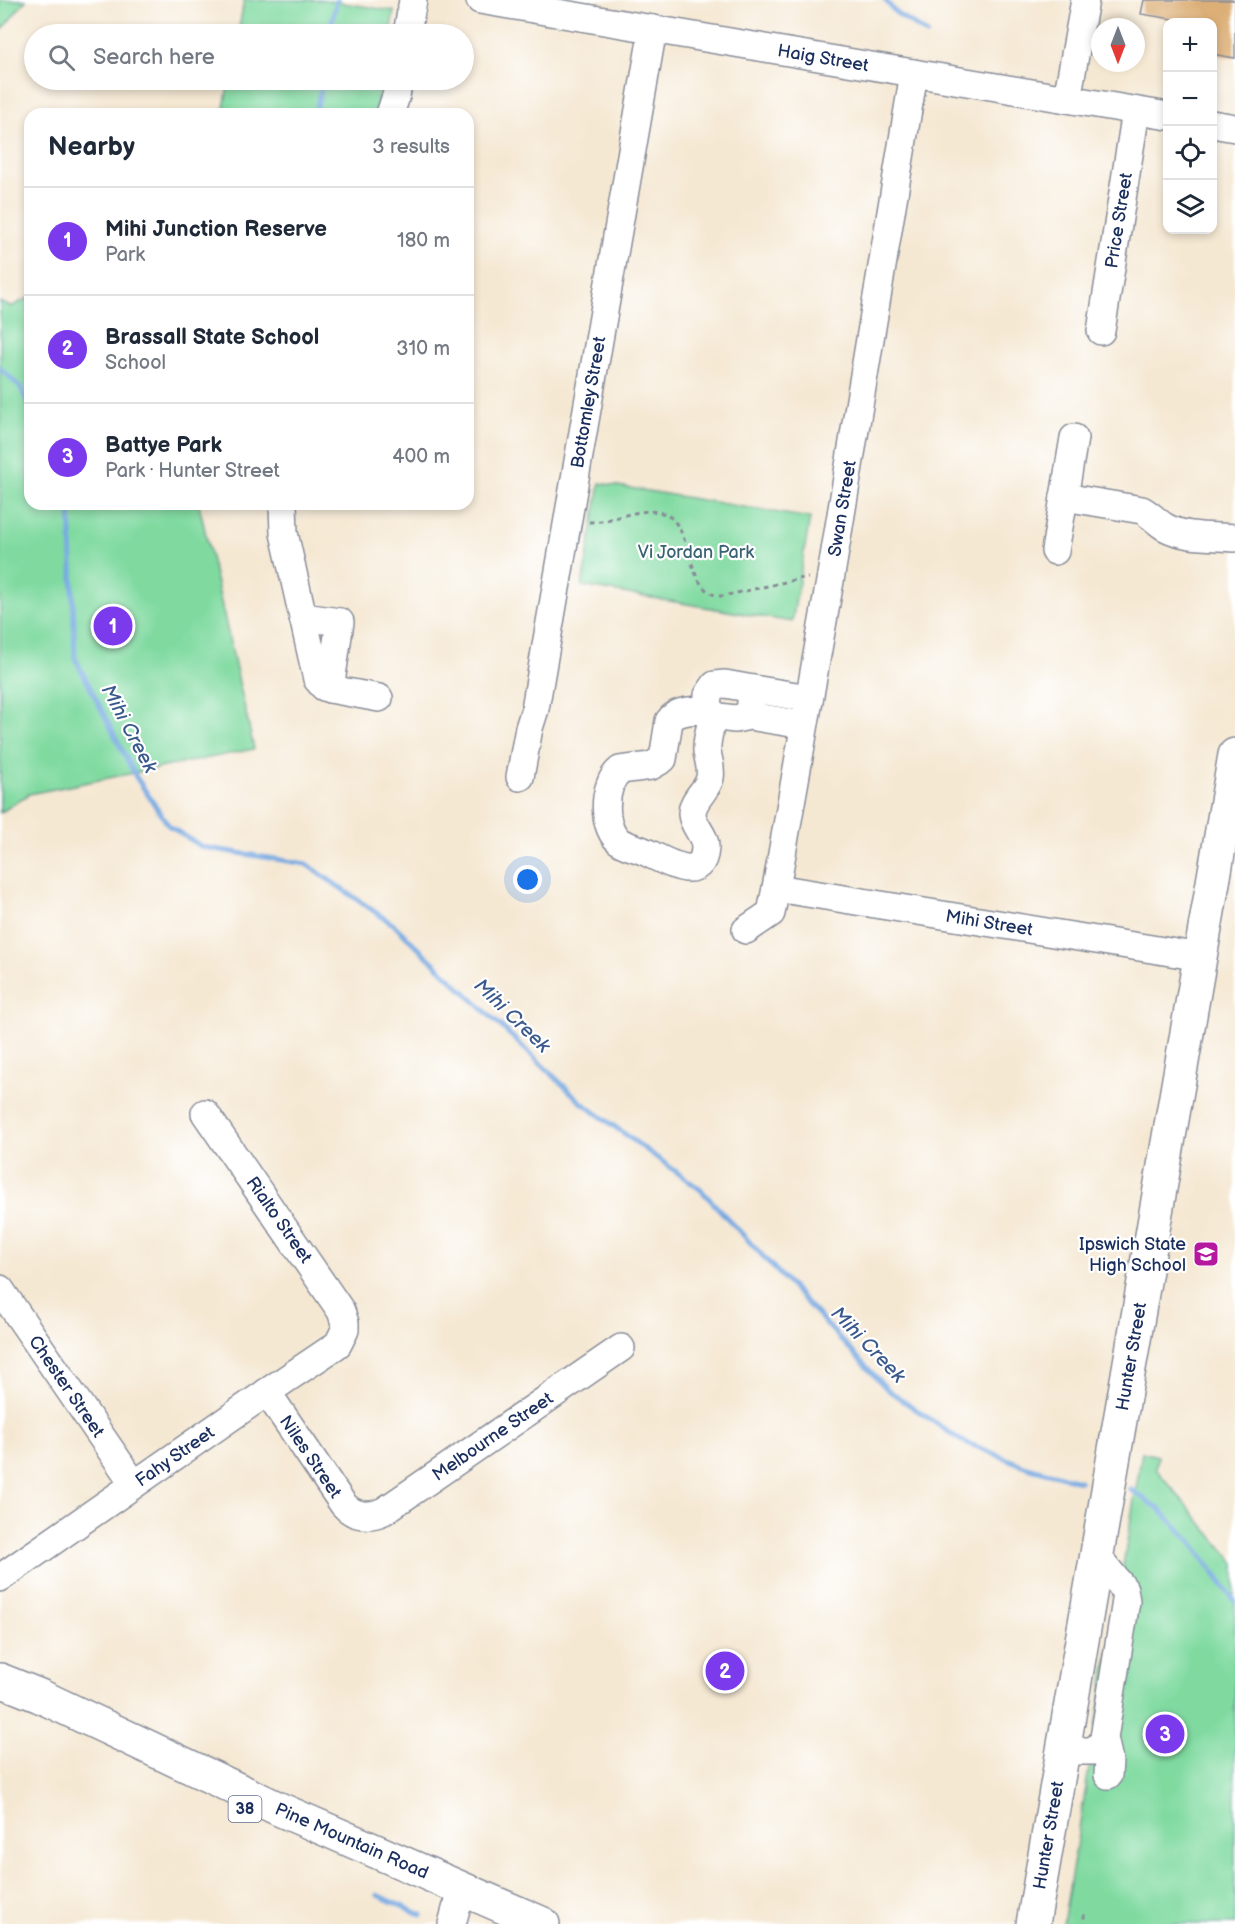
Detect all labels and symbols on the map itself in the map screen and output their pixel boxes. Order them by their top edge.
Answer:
north arrow [1091,18,1145,72]
street label: Haig Street [776,40,871,76]
street label: Price Street [1101,171,1137,270]
street label: Bottomley Street [566,334,610,470]
street label: Swan Street [824,458,860,558]
park label: Vi Jordan Park [638,542,754,563]
pin: 1 [94,604,132,648]
water label: Mihi Creek [96,681,163,778]
your location [513,865,542,894]
street label: Mihi Street [944,905,1035,940]
water label: Mihi Creek [469,974,556,1059]
street label: Rialto Street [242,1173,317,1268]
place label: Ipswich State High School [1079,1234,1186,1276]
school or university icon: Ipswich State High School [1191,1239,1221,1269]
street label: Hunter Street [1111,1300,1151,1412]
water label: Mihi Creek [826,1302,911,1389]
street label: Chester Street [25,1331,109,1441]
street label: Melbourne Street [428,1387,557,1485]
street label: Niles Street [275,1411,346,1502]
street label: Fahy Street [131,1421,219,1491]
pin: 2 [706,1648,744,1694]
pin: 3 [1146,1712,1184,1756]
street label: Hunter Street [1029,1779,1068,1891]
road number: 38 [228,1796,262,1822]
street label: Pine Mountain Road [272,1798,432,1883]

